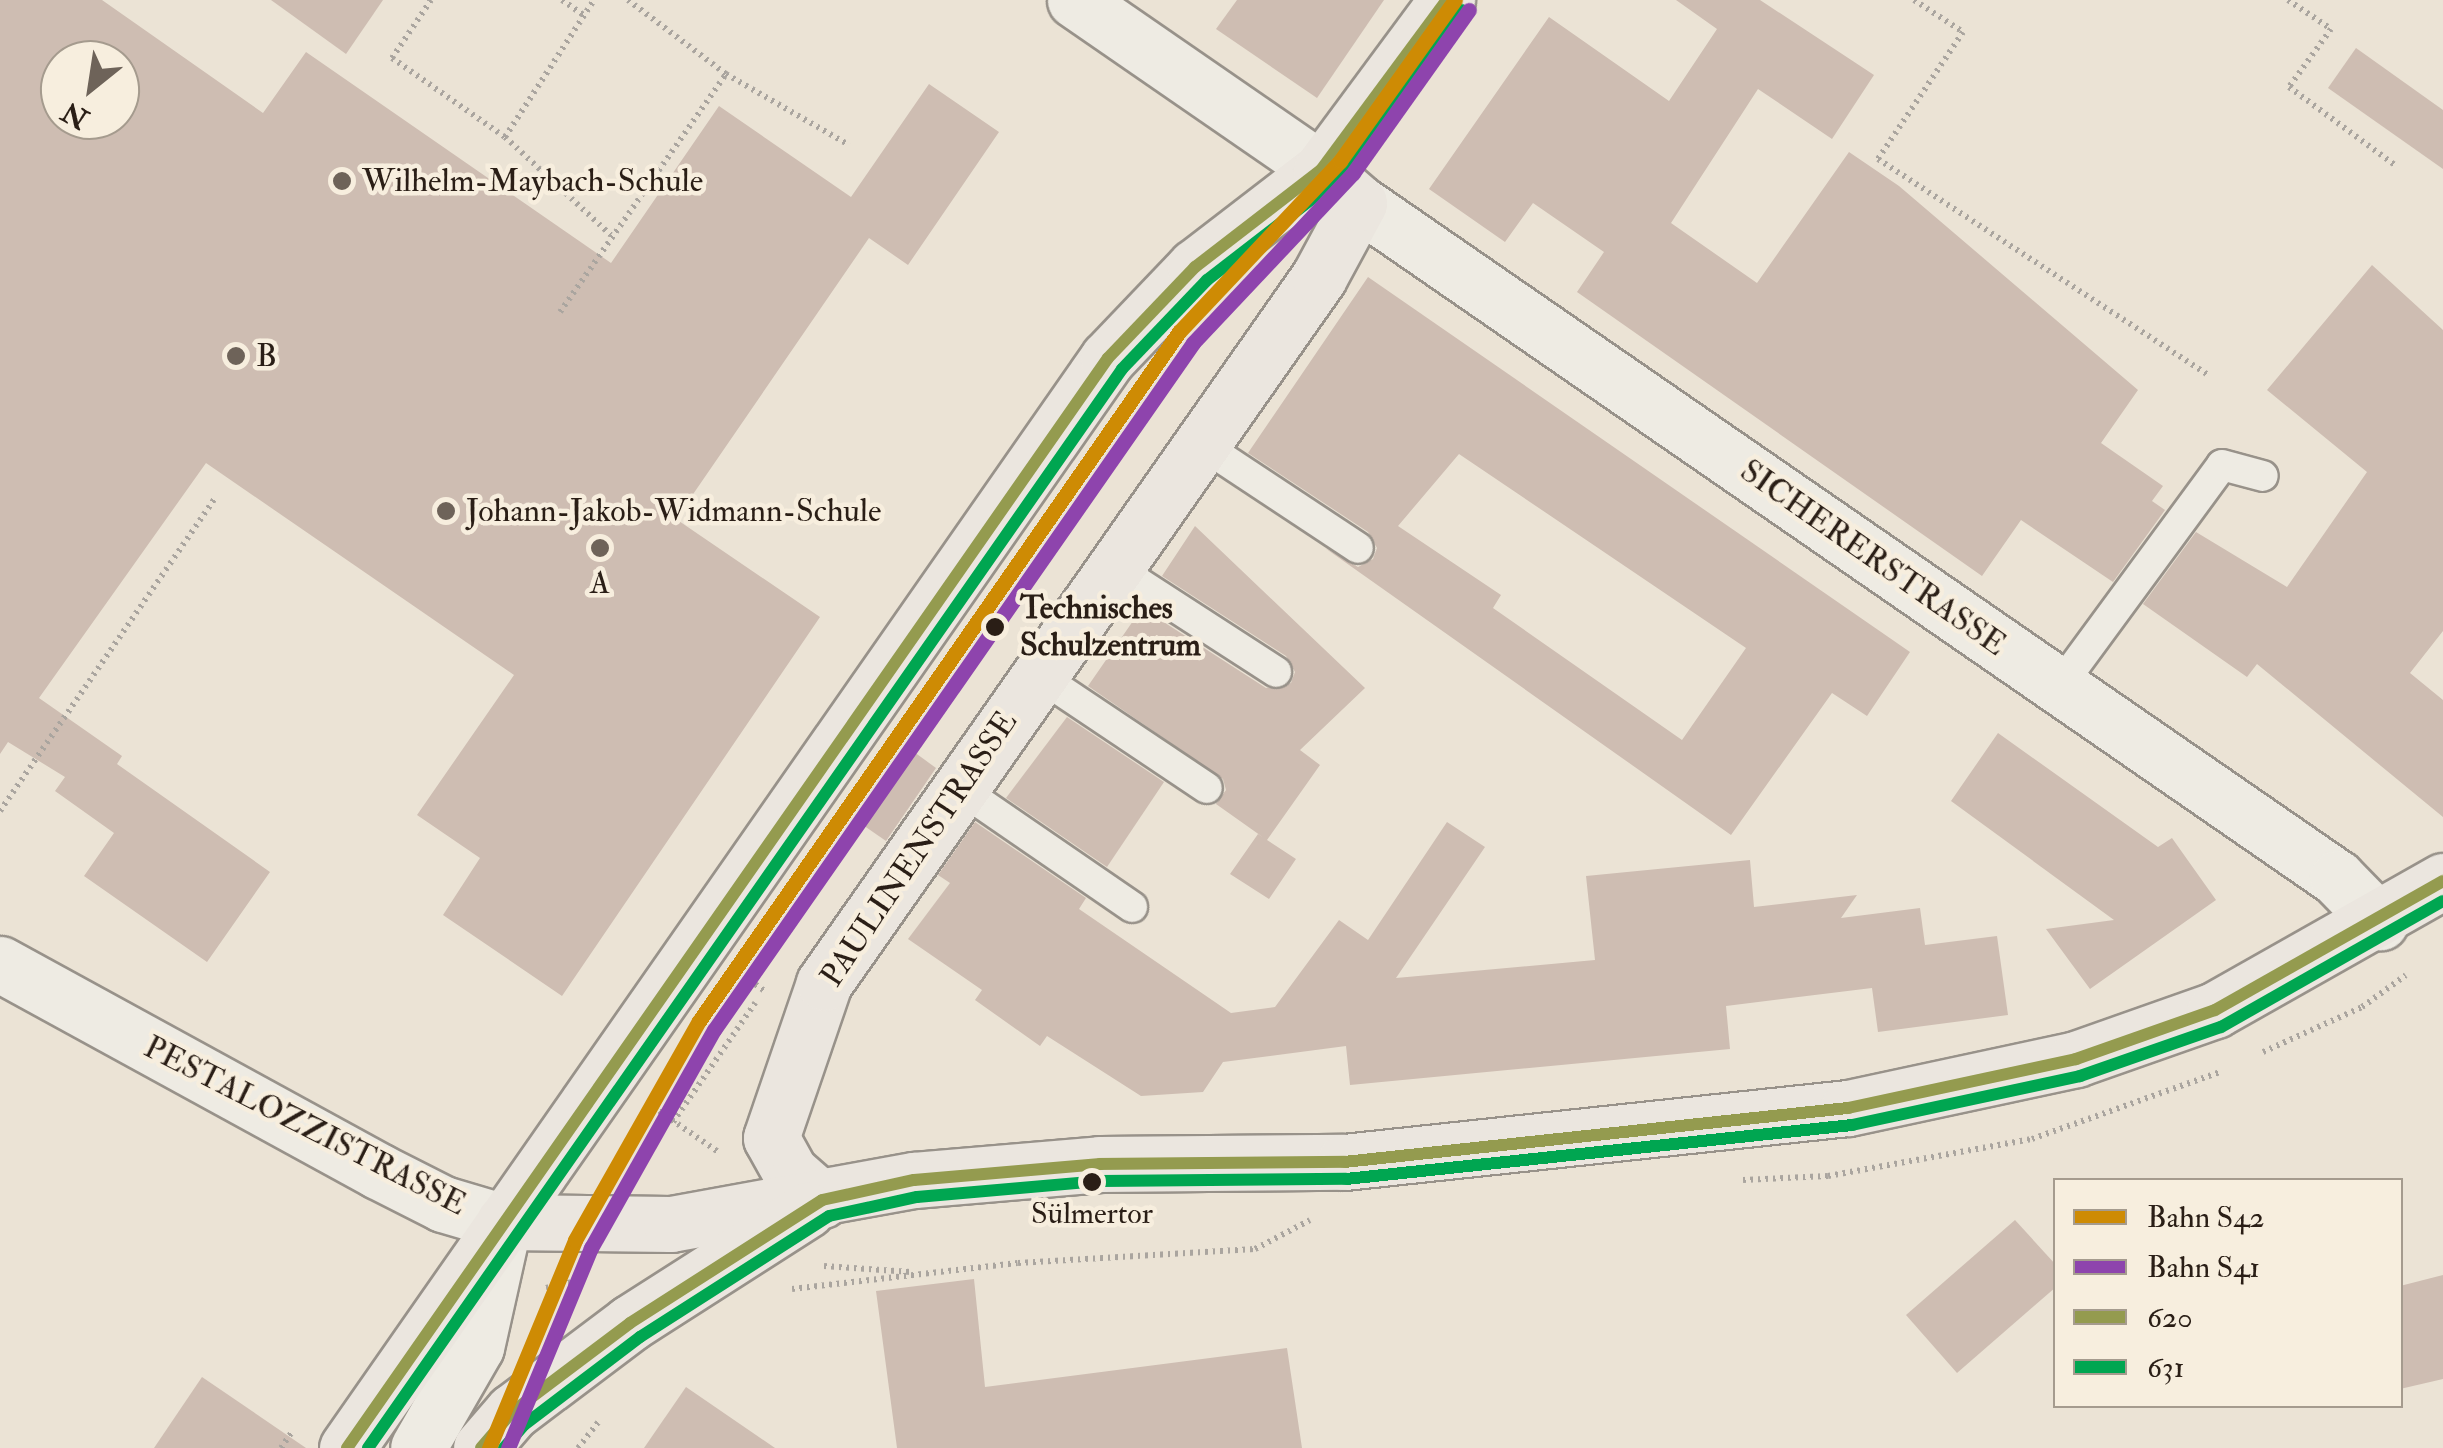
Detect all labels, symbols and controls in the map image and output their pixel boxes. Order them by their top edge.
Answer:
north arrow [40,40,140,140]
text: N [56,93,95,136]
place label: Wilhelm-Maybach-Schule [362,162,703,200]
marker: Wilhelm-Maybach-Schule [331,170,353,192]
place label: B [256,337,277,375]
marker: B [225,345,247,367]
street label: SICHERERSTRASSE [1733,452,2013,664]
place label: Johann-Jakob-Widmann-Schule [466,492,881,530]
marker: Johann-Jakob-Widmann-Schule [435,500,457,522]
marker: A [589,537,611,559]
place label: A [590,564,610,602]
place label: Technisches Schulzentrum [1020,590,1201,665]
marker: Technisches Schulzentrum [979,611,1011,643]
street label: PAULINENSTRASSE [813,704,1025,994]
street label: PESTALOZZISTRASSE [138,1028,472,1224]
marker: Sülmertor [1082,1172,1102,1192]
legend [2053,1178,2403,1408]
place label: Sülmertor [1031,1196,1153,1232]
text: Bahn S42 [2147,1199,2265,1236]
text: Bahn S41 [2147,1249,2260,1286]
text: 620 [2147,1299,2193,1336]
text: 631 [2147,1349,2184,1386]

